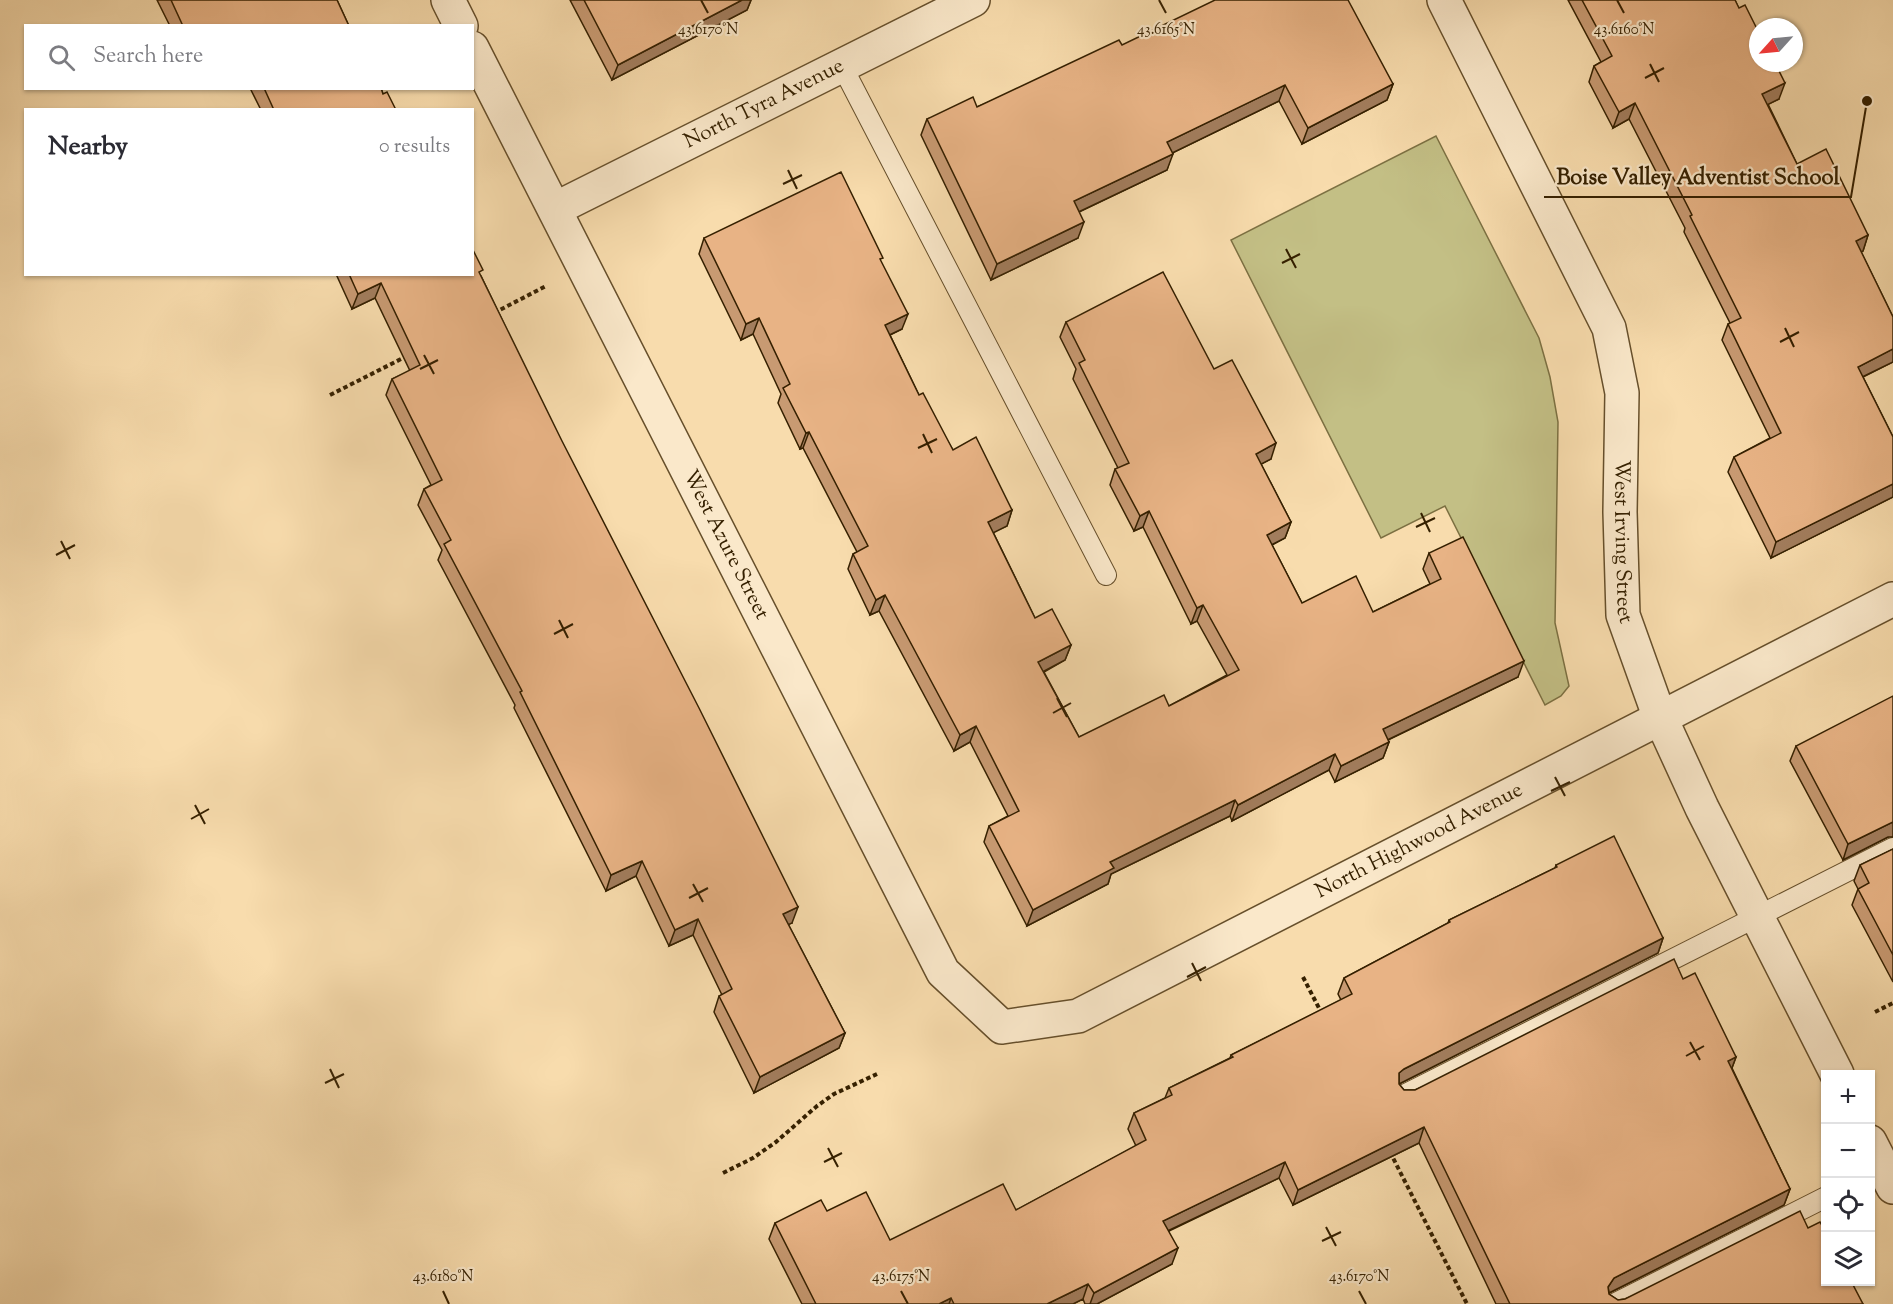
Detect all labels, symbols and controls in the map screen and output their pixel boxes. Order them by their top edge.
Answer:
north arrow [1749,18,1803,72]
text: 43.6170°N [678,20,738,41]
text: 43.6165°N [1137,20,1195,41]
text: 43.6160°N [1594,20,1654,41]
search box [24,24,474,90]
icon: search [45,41,78,74]
text: Search here [93,41,203,73]
street label: North Tyra Avenue [679,52,849,157]
text: Nearby [48,129,128,166]
text: 0 results [379,133,450,162]
callout: Boise Valley Adventist School [1544,157,1851,197]
text: Boise Valley Adventist School [1556,163,1840,195]
street label: West Irving Street [1605,459,1640,628]
street label: West Azure Street [675,465,776,625]
street label: North Highwood Avenue [1310,776,1528,907]
map controls [1821,1070,1875,1286]
button: + [1821,1070,1875,1124]
button: − [1821,1124,1875,1178]
button: locate [1821,1178,1875,1232]
button: layers [1821,1232,1875,1286]
text: 43.6180°N [413,1267,473,1288]
text: 43.6175°N [872,1267,930,1288]
text: 43.6170°N [1329,1267,1389,1288]

